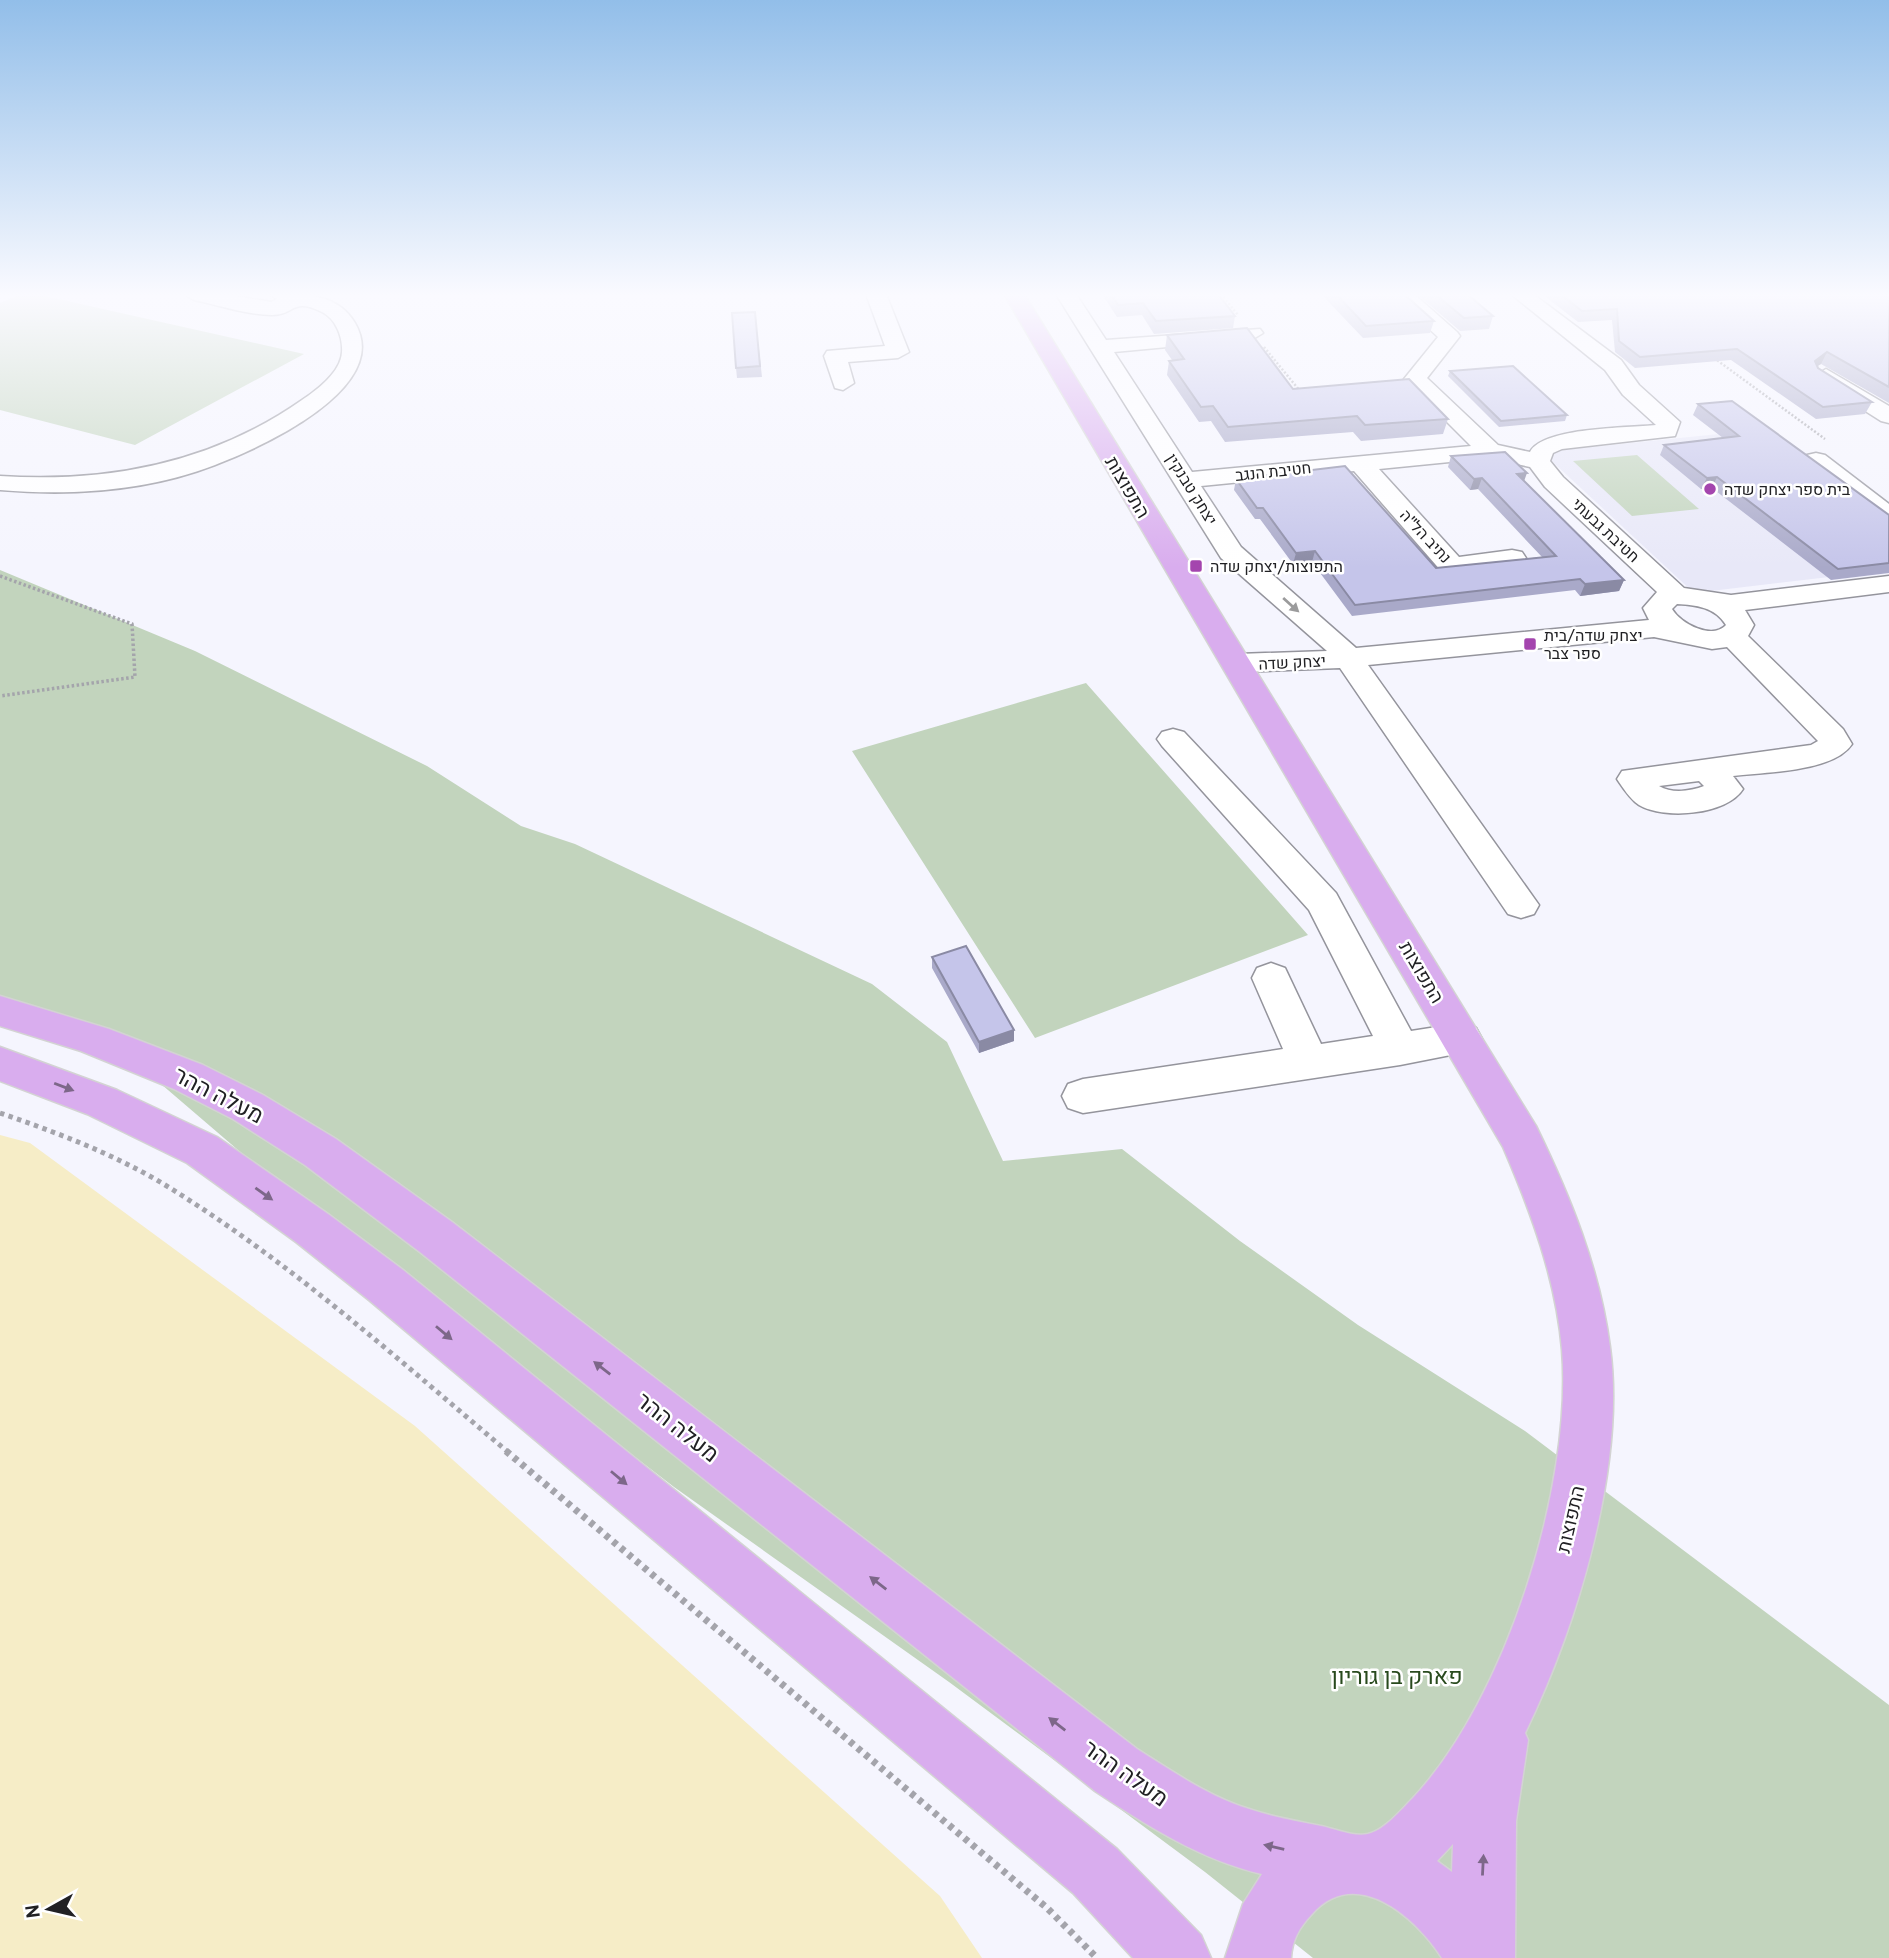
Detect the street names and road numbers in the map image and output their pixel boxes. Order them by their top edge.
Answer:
street label: יצחק טבנקין [1161,451,1220,529]
street label: התפוצות [1098,453,1154,524]
street label: חטיבת הנגב [1234,459,1312,487]
street label: חטיבת גבעתי [1567,495,1643,568]
street label: נתיב הל"ה [1395,506,1454,568]
street label: יצחק שדה [1258,652,1326,676]
street label: התפוצות [1392,938,1448,1009]
street label: מעלה ההר [168,1062,268,1132]
street label: מעלה ההר [629,1388,724,1470]
street label: התפוצות [1553,1483,1591,1555]
street label: מעלה ההר [1077,1735,1173,1815]

